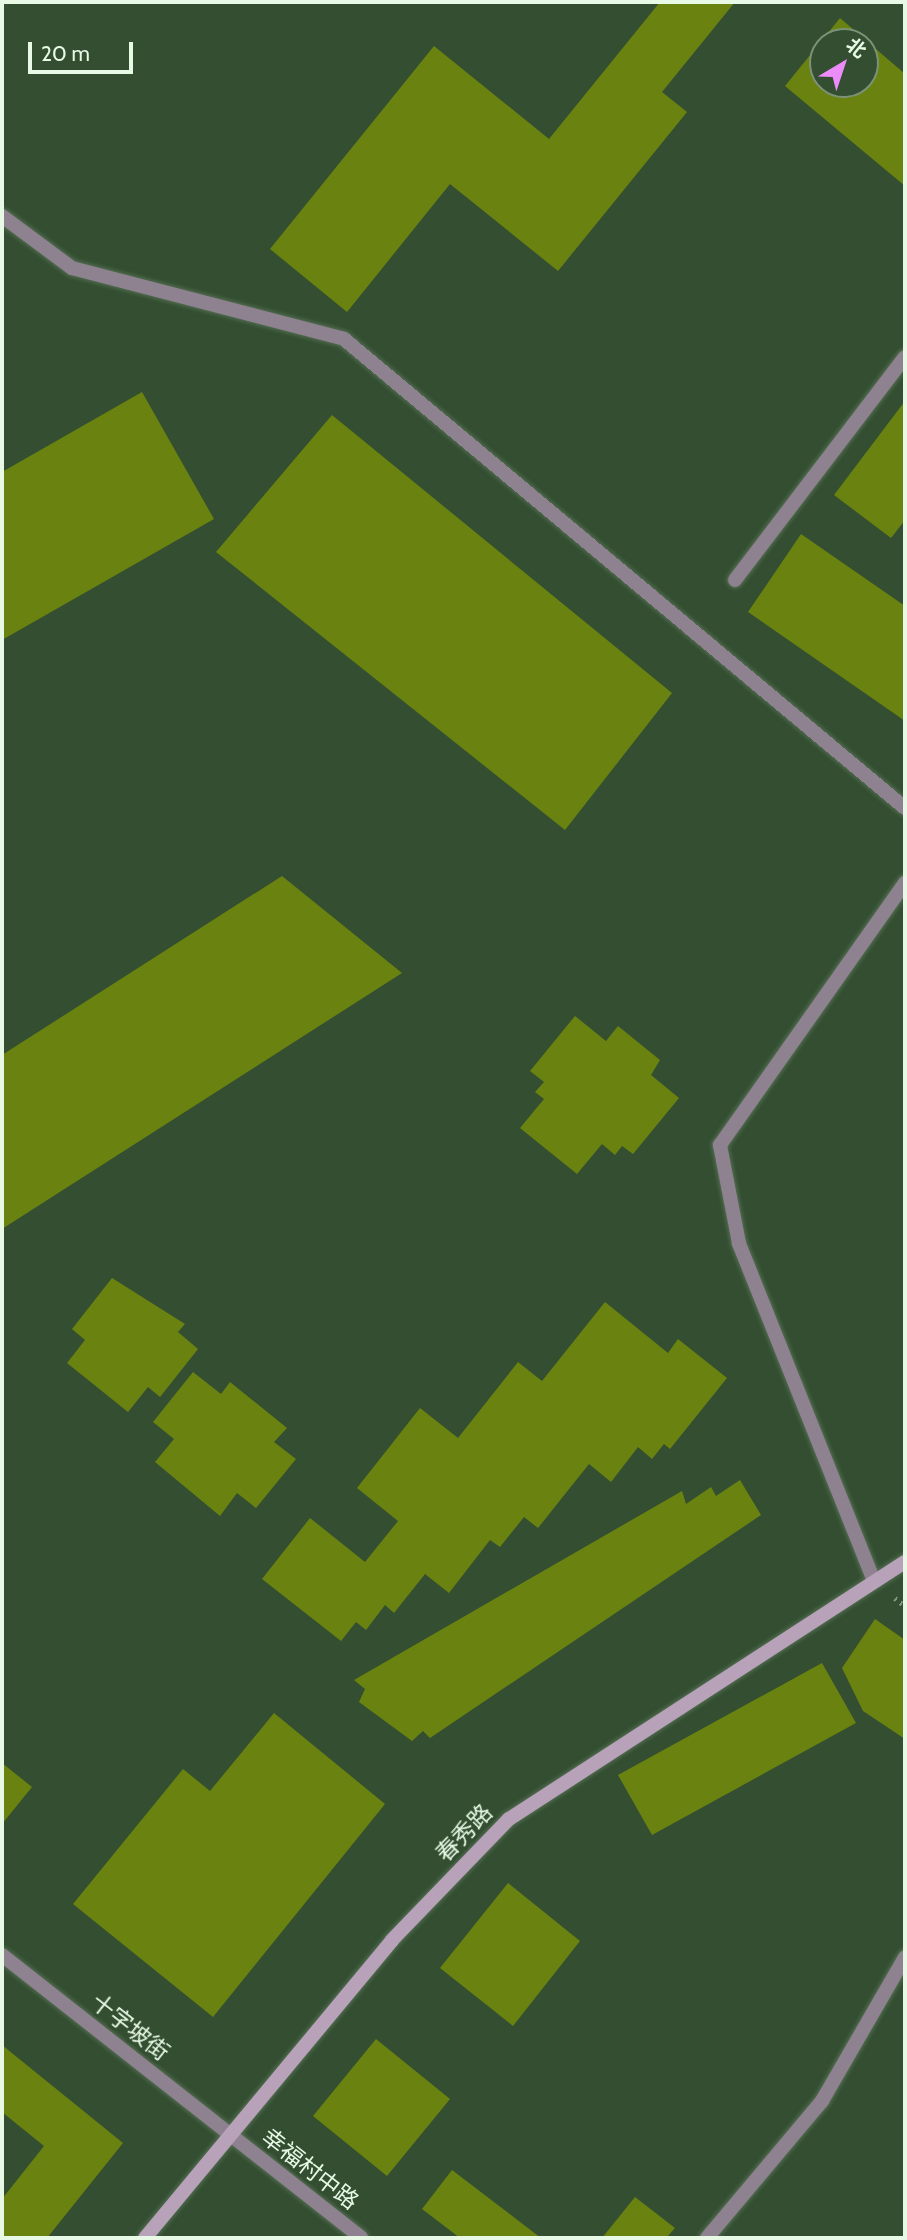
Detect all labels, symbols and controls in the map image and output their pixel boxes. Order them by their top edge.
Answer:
scale bar [32,28,136,72]
north arrow [809,28,879,98]
text: 北 [842,33,871,63]
text: 20 m [41,41,90,66]
street label: 春秀路 [430,1799,498,1867]
street label: 十字坡街 [85,1988,175,2066]
street label: 幸福村中路 [256,2123,364,2215]

